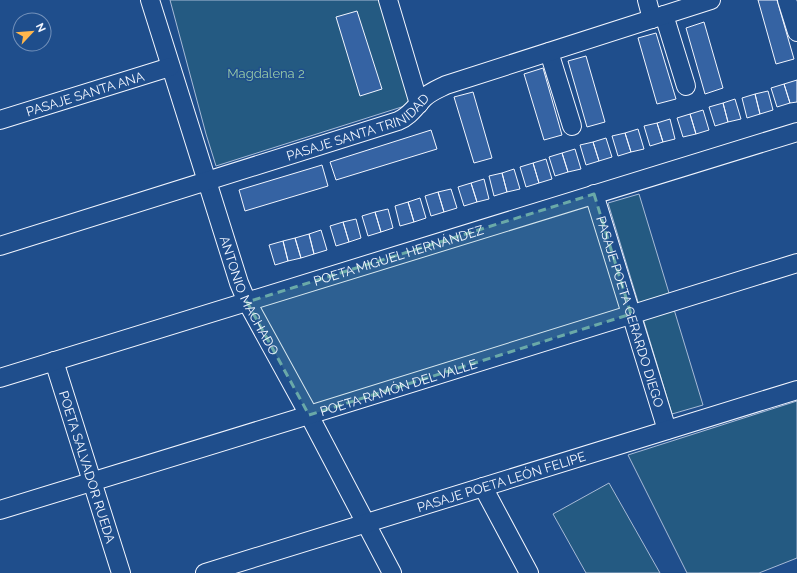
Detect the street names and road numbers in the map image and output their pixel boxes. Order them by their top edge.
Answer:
street label: PASAJE SANTA ANA [24,69,146,119]
street label: PASAJE SANTA TRINIDAD [285,91,432,164]
street label: PASAJE POETA GERARDO DIEGO [593,214,667,409]
street label: POETA MIGUEL HERNÁNDEZ [312,222,485,289]
street label: ANTONIO MACHADO [217,234,282,358]
street label: POETA RAMÓN DEL VALLE [318,356,479,419]
street label: POETA SALVADOR RUEDA [56,389,118,545]
street label: PASAJE POETA LEÓN FELIPE [415,449,587,515]

